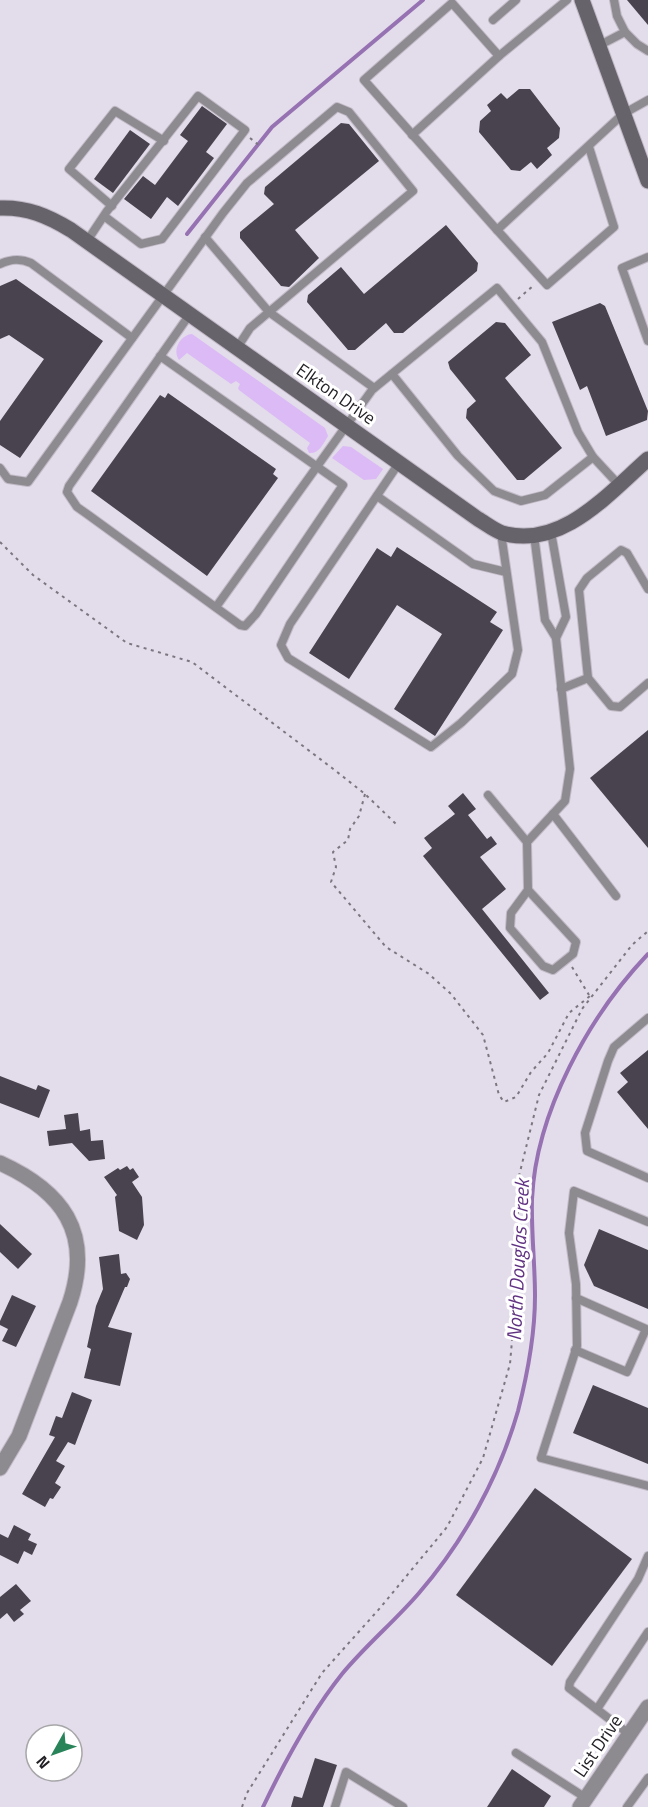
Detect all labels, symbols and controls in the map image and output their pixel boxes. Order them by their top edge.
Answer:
street label: Elkton Drive [291,356,382,431]
water label: North Douglas Creek [498,1176,537,1341]
street label: List Drive [567,1709,629,1783]
north arrow [24,1723,84,1783]
text: N [30,1751,55,1775]

